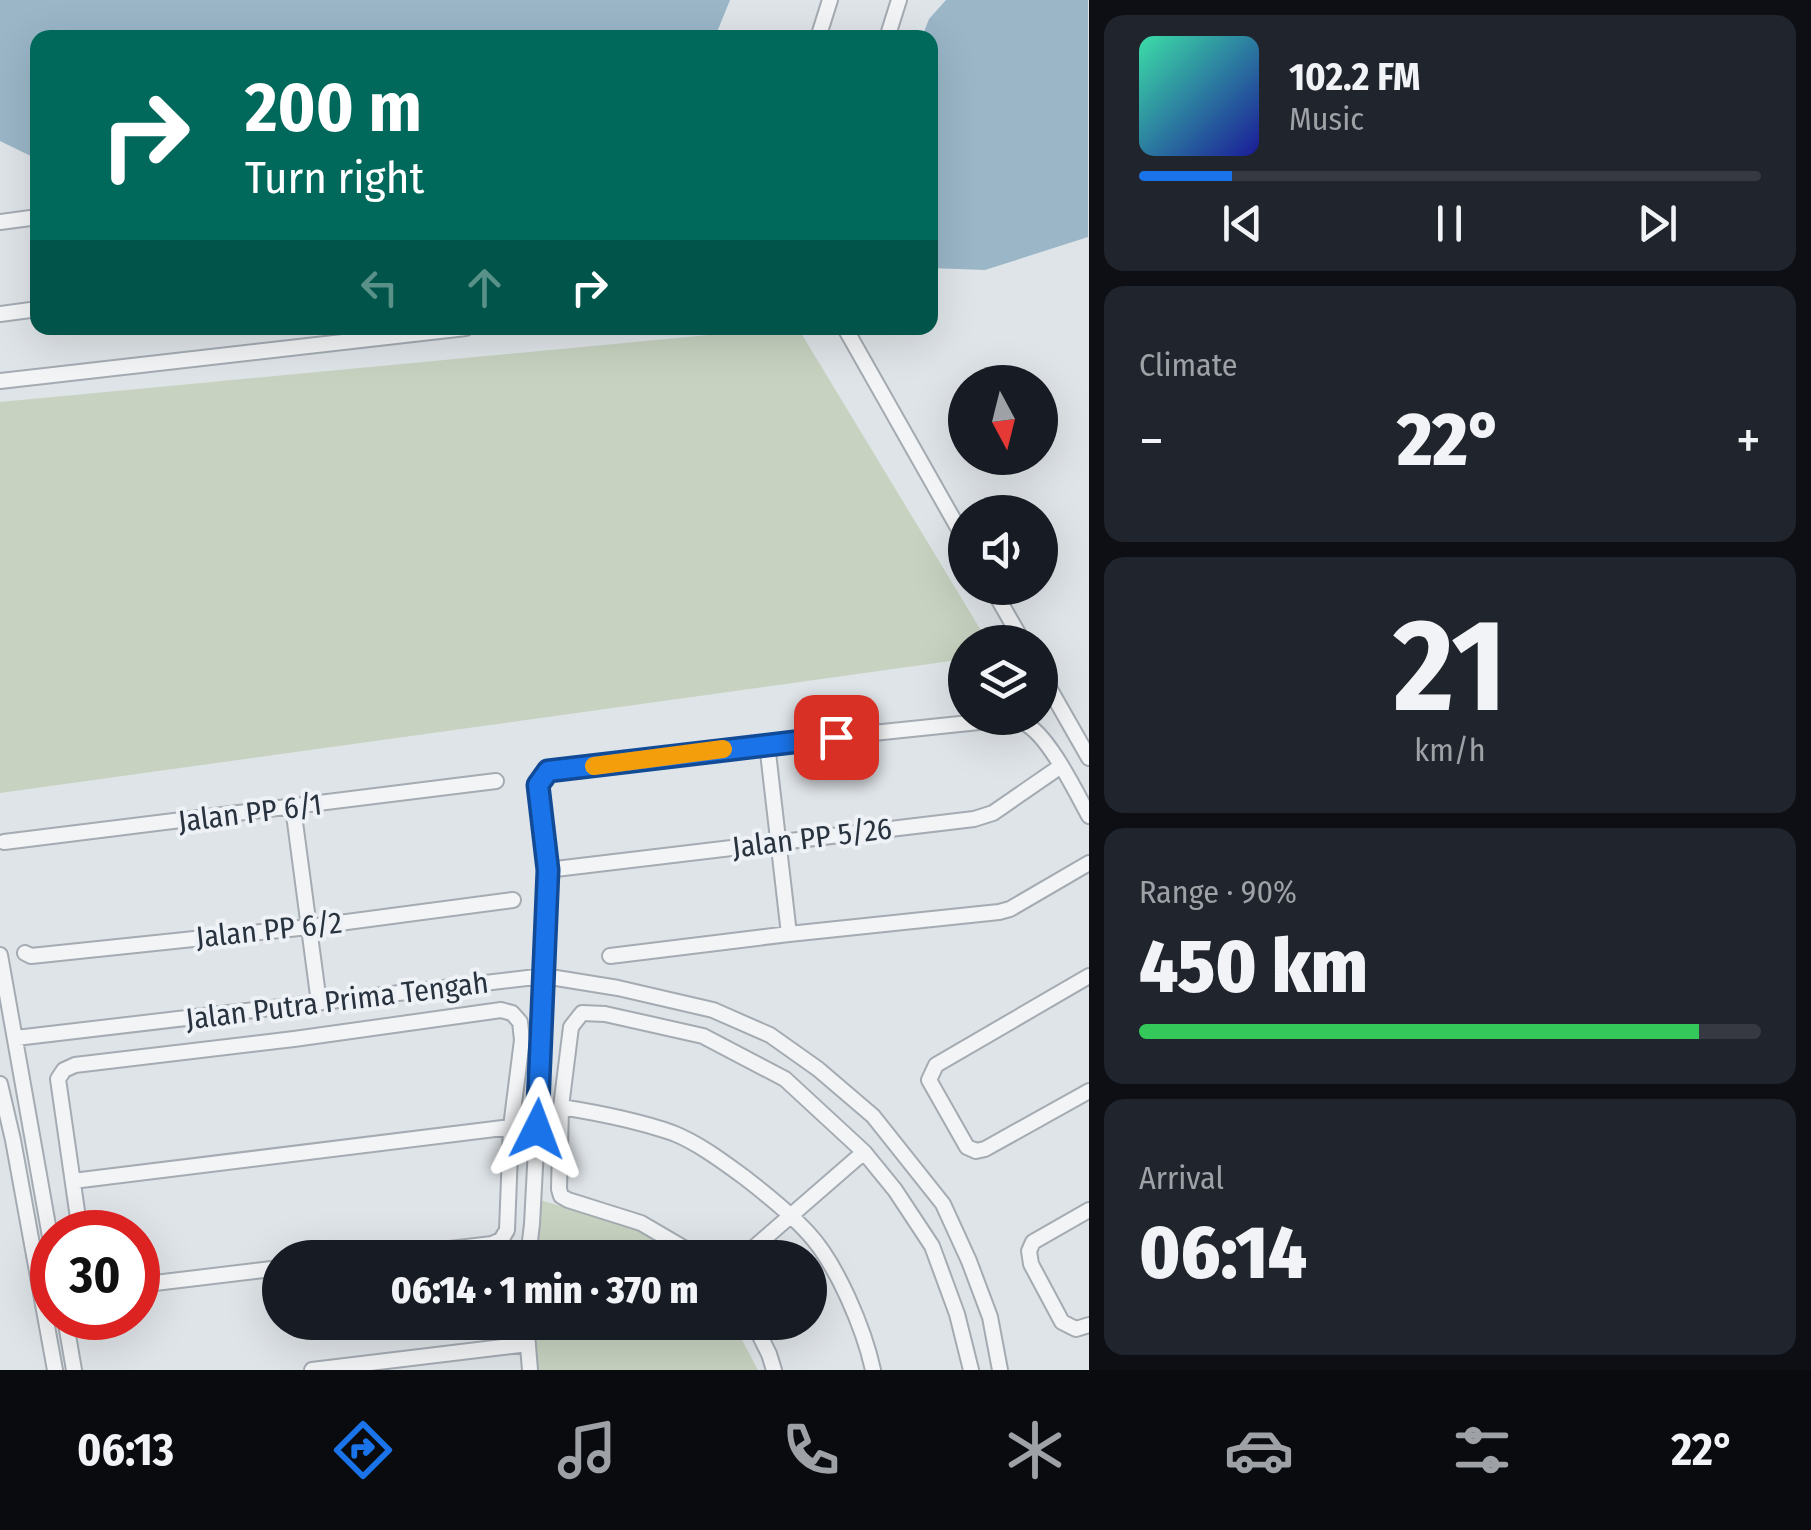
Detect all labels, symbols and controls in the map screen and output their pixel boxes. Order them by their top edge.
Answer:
text: 102.2 FM [1289,54,1420,100]
text: 200 m [245,66,422,150]
icon: right [80,70,210,200]
text: Music [1289,100,1364,138]
text: Turn right [245,151,424,205]
icon: previous [1215,196,1270,251]
icon: pause [1422,196,1477,251]
icon: next [1630,196,1685,251]
icon: left [352,260,407,315]
icon: ahead [457,260,512,315]
icon: right [562,260,617,315]
text: Climate [1139,346,1238,384]
north arrow [948,365,1058,475]
map controls [948,365,1058,735]
text: 22° [1397,395,1503,485]
text: − [1139,408,1164,474]
text: + [1736,408,1761,474]
button: sound [948,495,1058,605]
text: 21 [1394,588,1506,744]
button: layers [948,625,1058,735]
pin [794,695,879,780]
icon: arrive [809,710,864,765]
text: km/h [1414,731,1486,769]
street label: Jalan PP 6/1 [176,786,324,840]
street label: Jalan PP 5/26 [730,810,894,866]
text: Range · 90% [1139,873,1297,911]
street label: Jalan PP 6/2 [194,904,344,956]
text: 450 km [1139,922,1368,1012]
street label: Jalan Putra Prima Tengah [184,965,490,1037]
position arrow [485,1077,589,1181]
text: Arrival [1139,1159,1224,1197]
text: 06:14 [1139,1208,1307,1298]
speed limit sign: 30 [30,1210,160,1340]
text: 06:14 · 1 min · 370 m [391,1267,698,1313]
icon: directions [328,1415,398,1485]
icon: music [552,1415,622,1485]
icon: phone [776,1415,846,1485]
icon: climate [1000,1415,1070,1485]
icon: car [1224,1415,1294,1485]
icon: filters [1447,1415,1517,1485]
text: 06:13 [77,1423,174,1477]
text: 22° [1671,1423,1734,1477]

